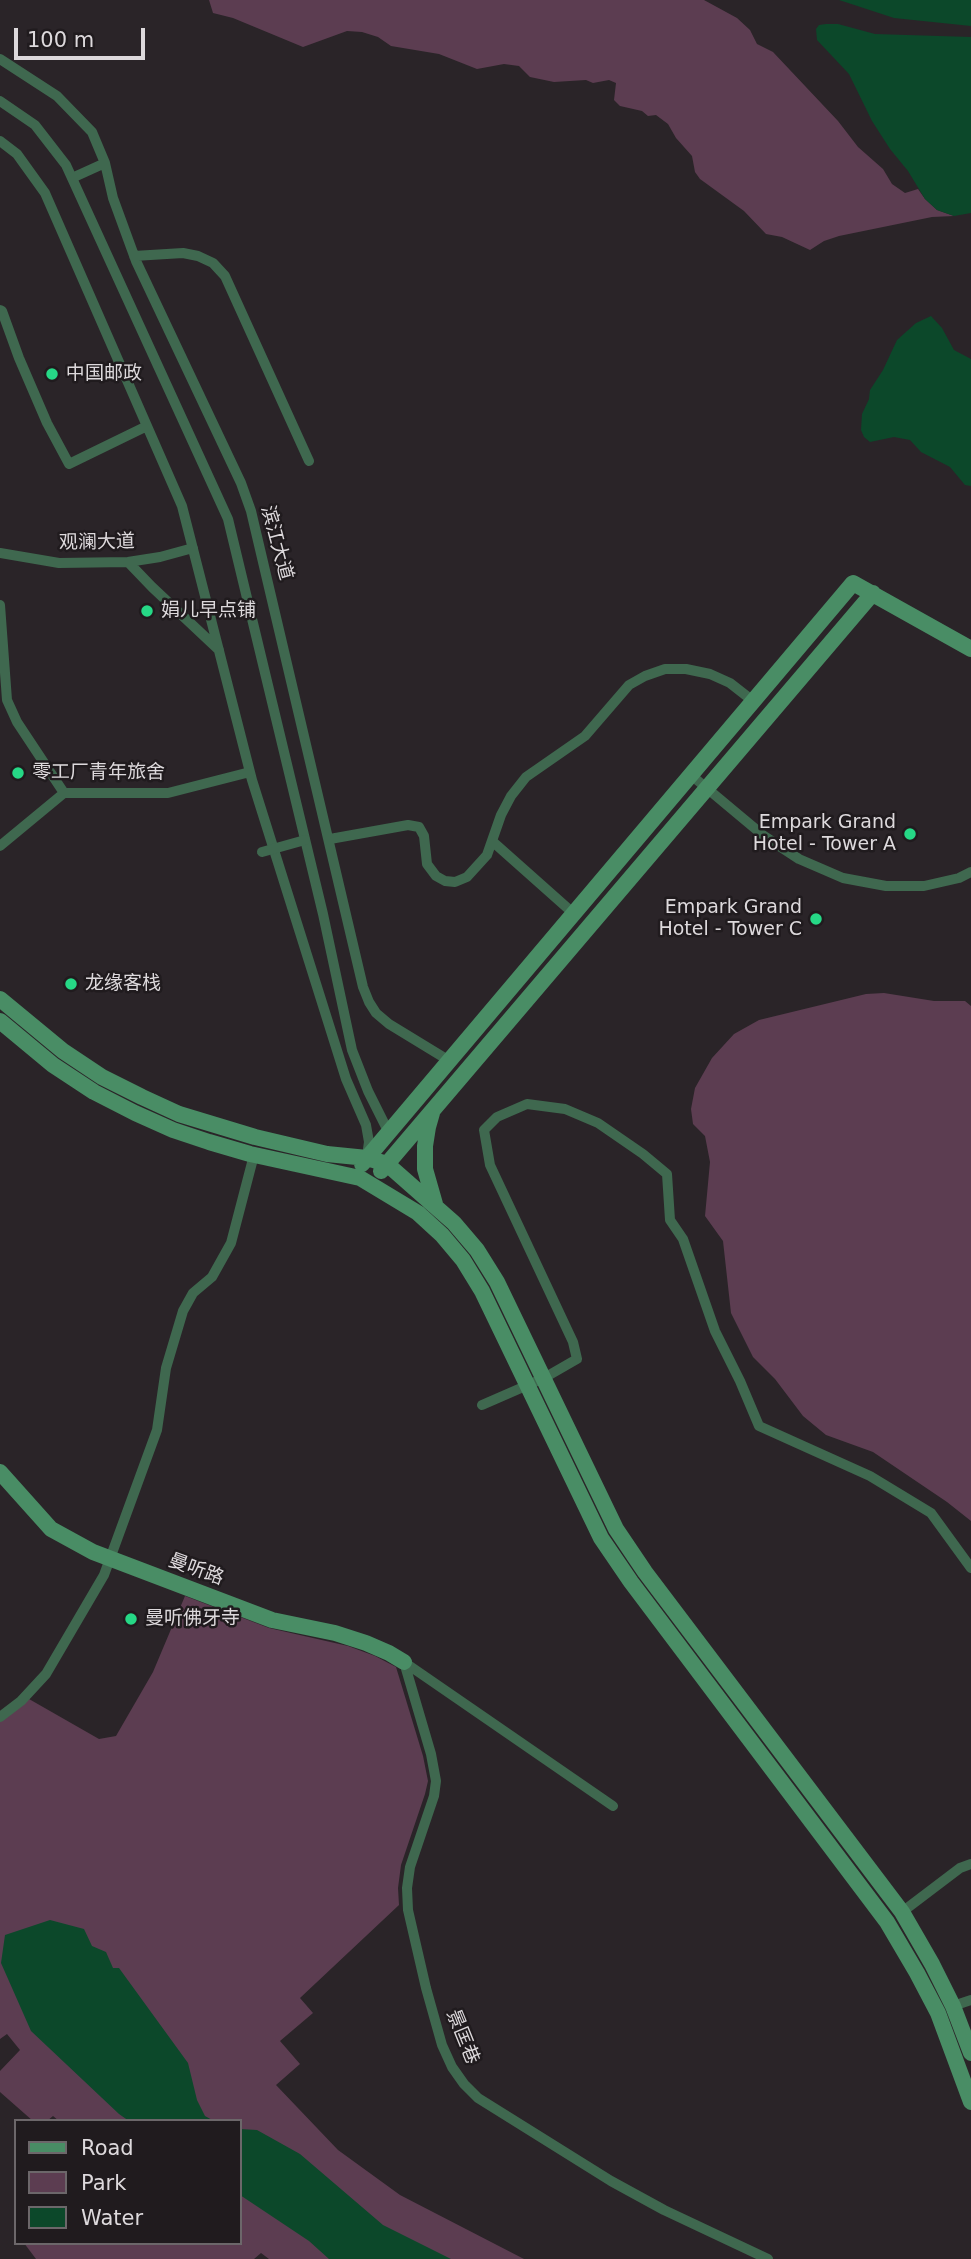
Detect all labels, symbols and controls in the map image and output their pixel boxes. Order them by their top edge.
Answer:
scale bar [18,14,149,58]
text: 100 m [27,28,94,52]
place label: 中国邮政 [66,363,142,385]
marker: 中国邮政 [44,366,60,382]
street label: 滨江大道 [255,503,297,583]
street label: 观澜大道 [59,531,135,555]
place label: 娟儿早点铺 [161,600,256,622]
marker: 娟儿早点铺 [139,603,155,619]
place label: 零工厂青年旅舍 [32,762,165,784]
marker: 零工厂青年旅舍 [10,765,26,781]
place label: Empark Grand Hotel - Tower A [753,812,896,856]
marker: Empark Grand Hotel - Tower A [902,826,918,842]
place label: Empark Grand Hotel - Tower C [658,897,802,941]
marker: Empark Grand Hotel - Tower C [808,911,824,927]
place label: 龙缘客栈 [85,973,161,995]
marker: 龙缘客栈 [63,976,79,992]
street label: 曼听路 [165,1550,227,1590]
place label: 曼听佛牙寺 [145,1608,240,1630]
marker: 曼听佛牙寺 [123,1611,139,1627]
street label: 景匡巷 [441,2006,483,2068]
legend [14,2119,242,2245]
text: Road [81,2136,134,2160]
text: Park [81,2171,126,2195]
text: Water [81,2206,143,2230]

